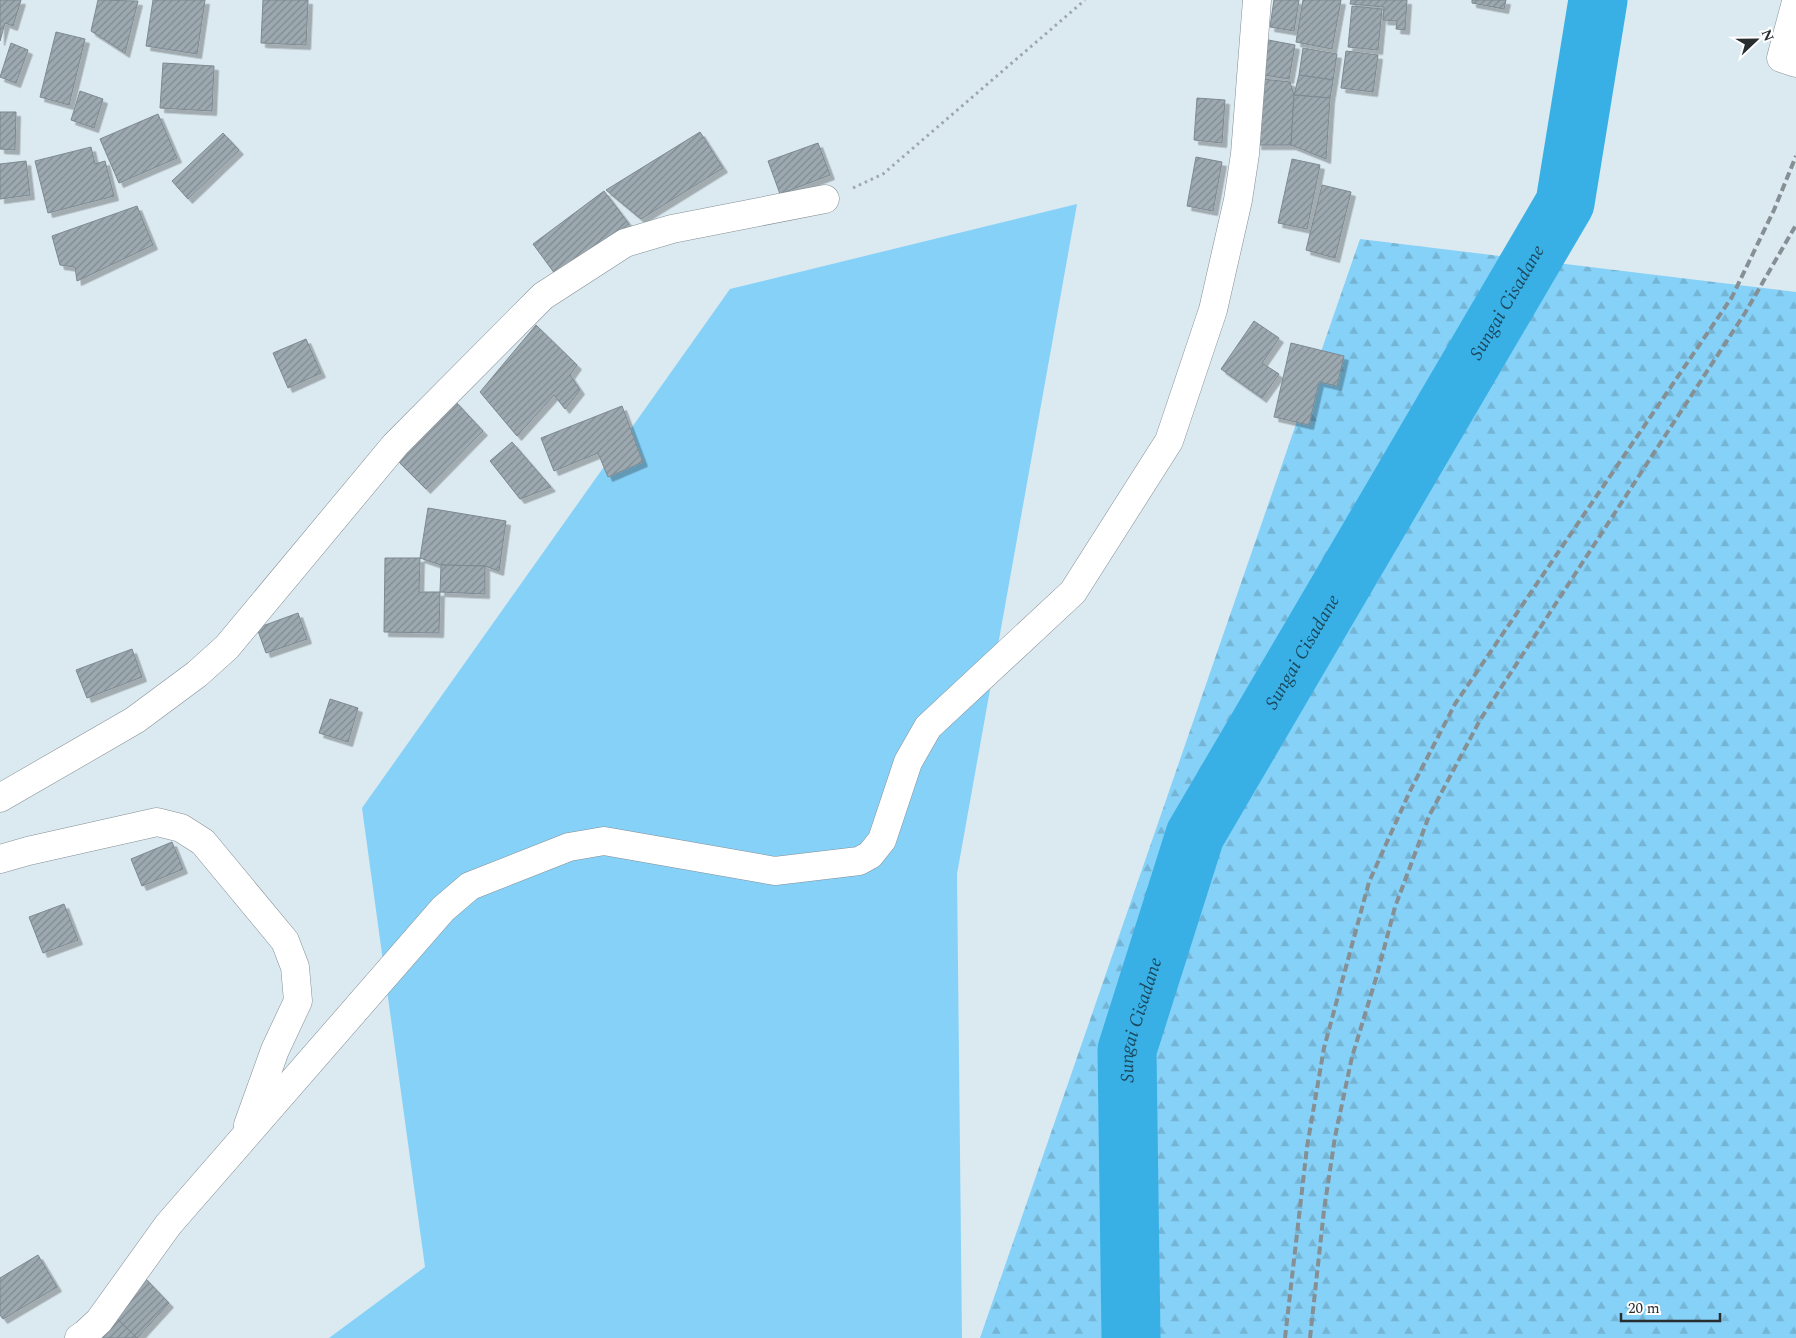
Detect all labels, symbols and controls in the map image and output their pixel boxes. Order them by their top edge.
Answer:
north arrow [1731,15,1781,65]
text: N [1756,26,1779,45]
water label: Sungai Cisadane [1462,239,1552,365]
water label: Sungai Cisadane [1257,589,1347,715]
water label: Sungai Cisadane [1112,954,1170,1083]
scale bar [1621,1290,1720,1322]
text: 20 m [1628,1297,1660,1320]

